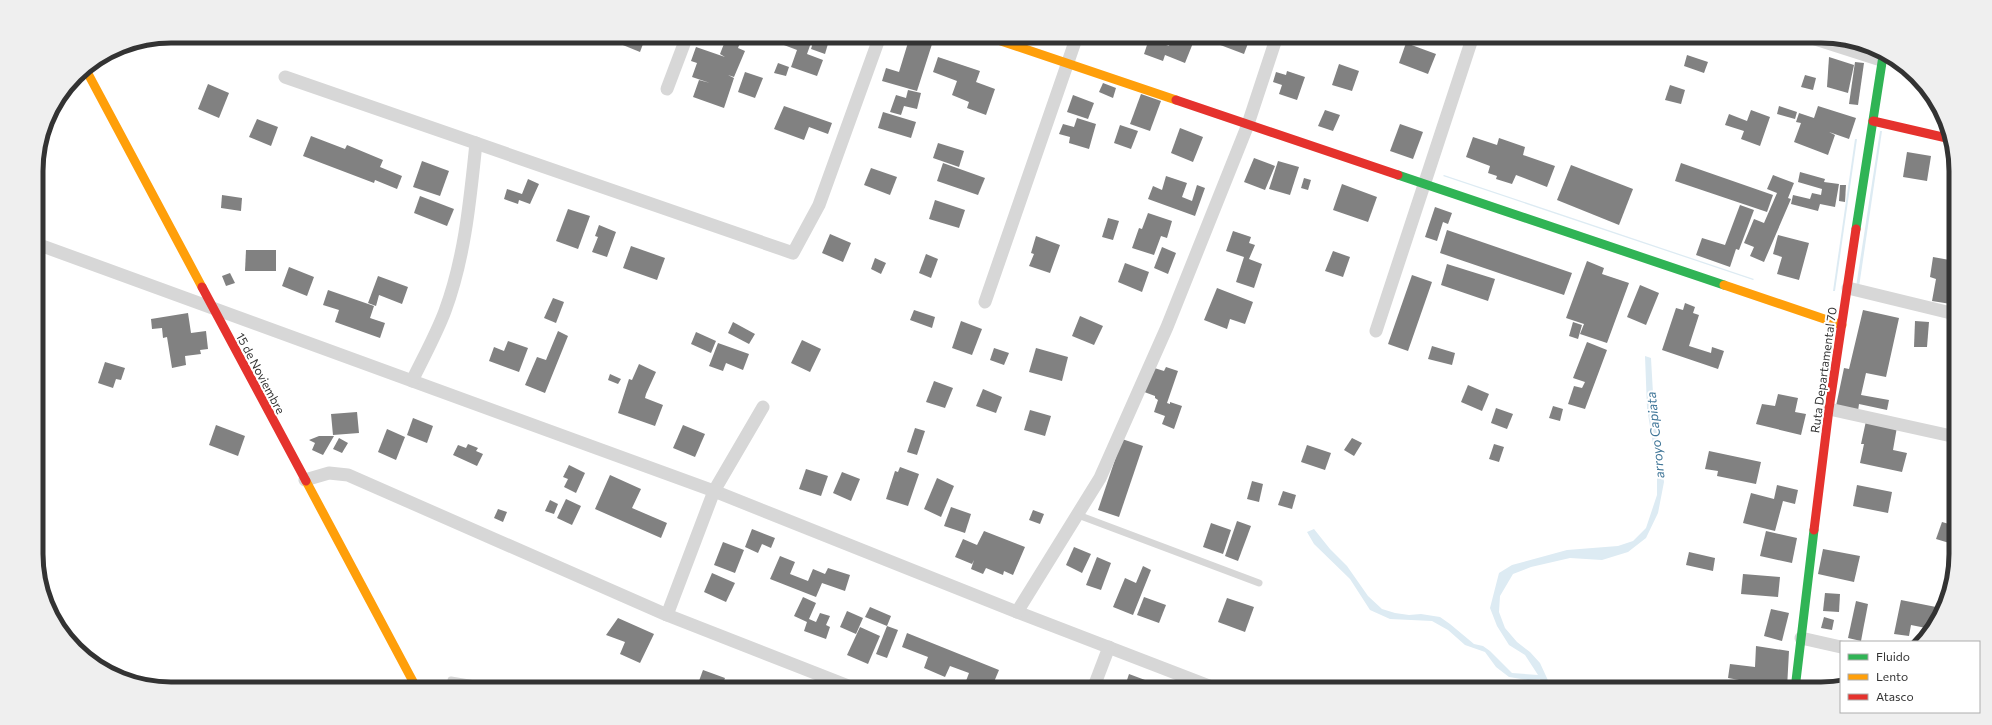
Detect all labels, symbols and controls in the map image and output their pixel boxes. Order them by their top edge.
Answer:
street label: Ruta Departamental 70 [1807,306,1839,434]
street label: 15 de Noviembre [234,330,288,416]
water label: arroyo Capiata [1642,391,1667,479]
legend [1840,641,1980,713]
text: Fluido [1876,649,1910,663]
text: Lento [1876,669,1908,683]
text: Atasco [1876,689,1914,703]

